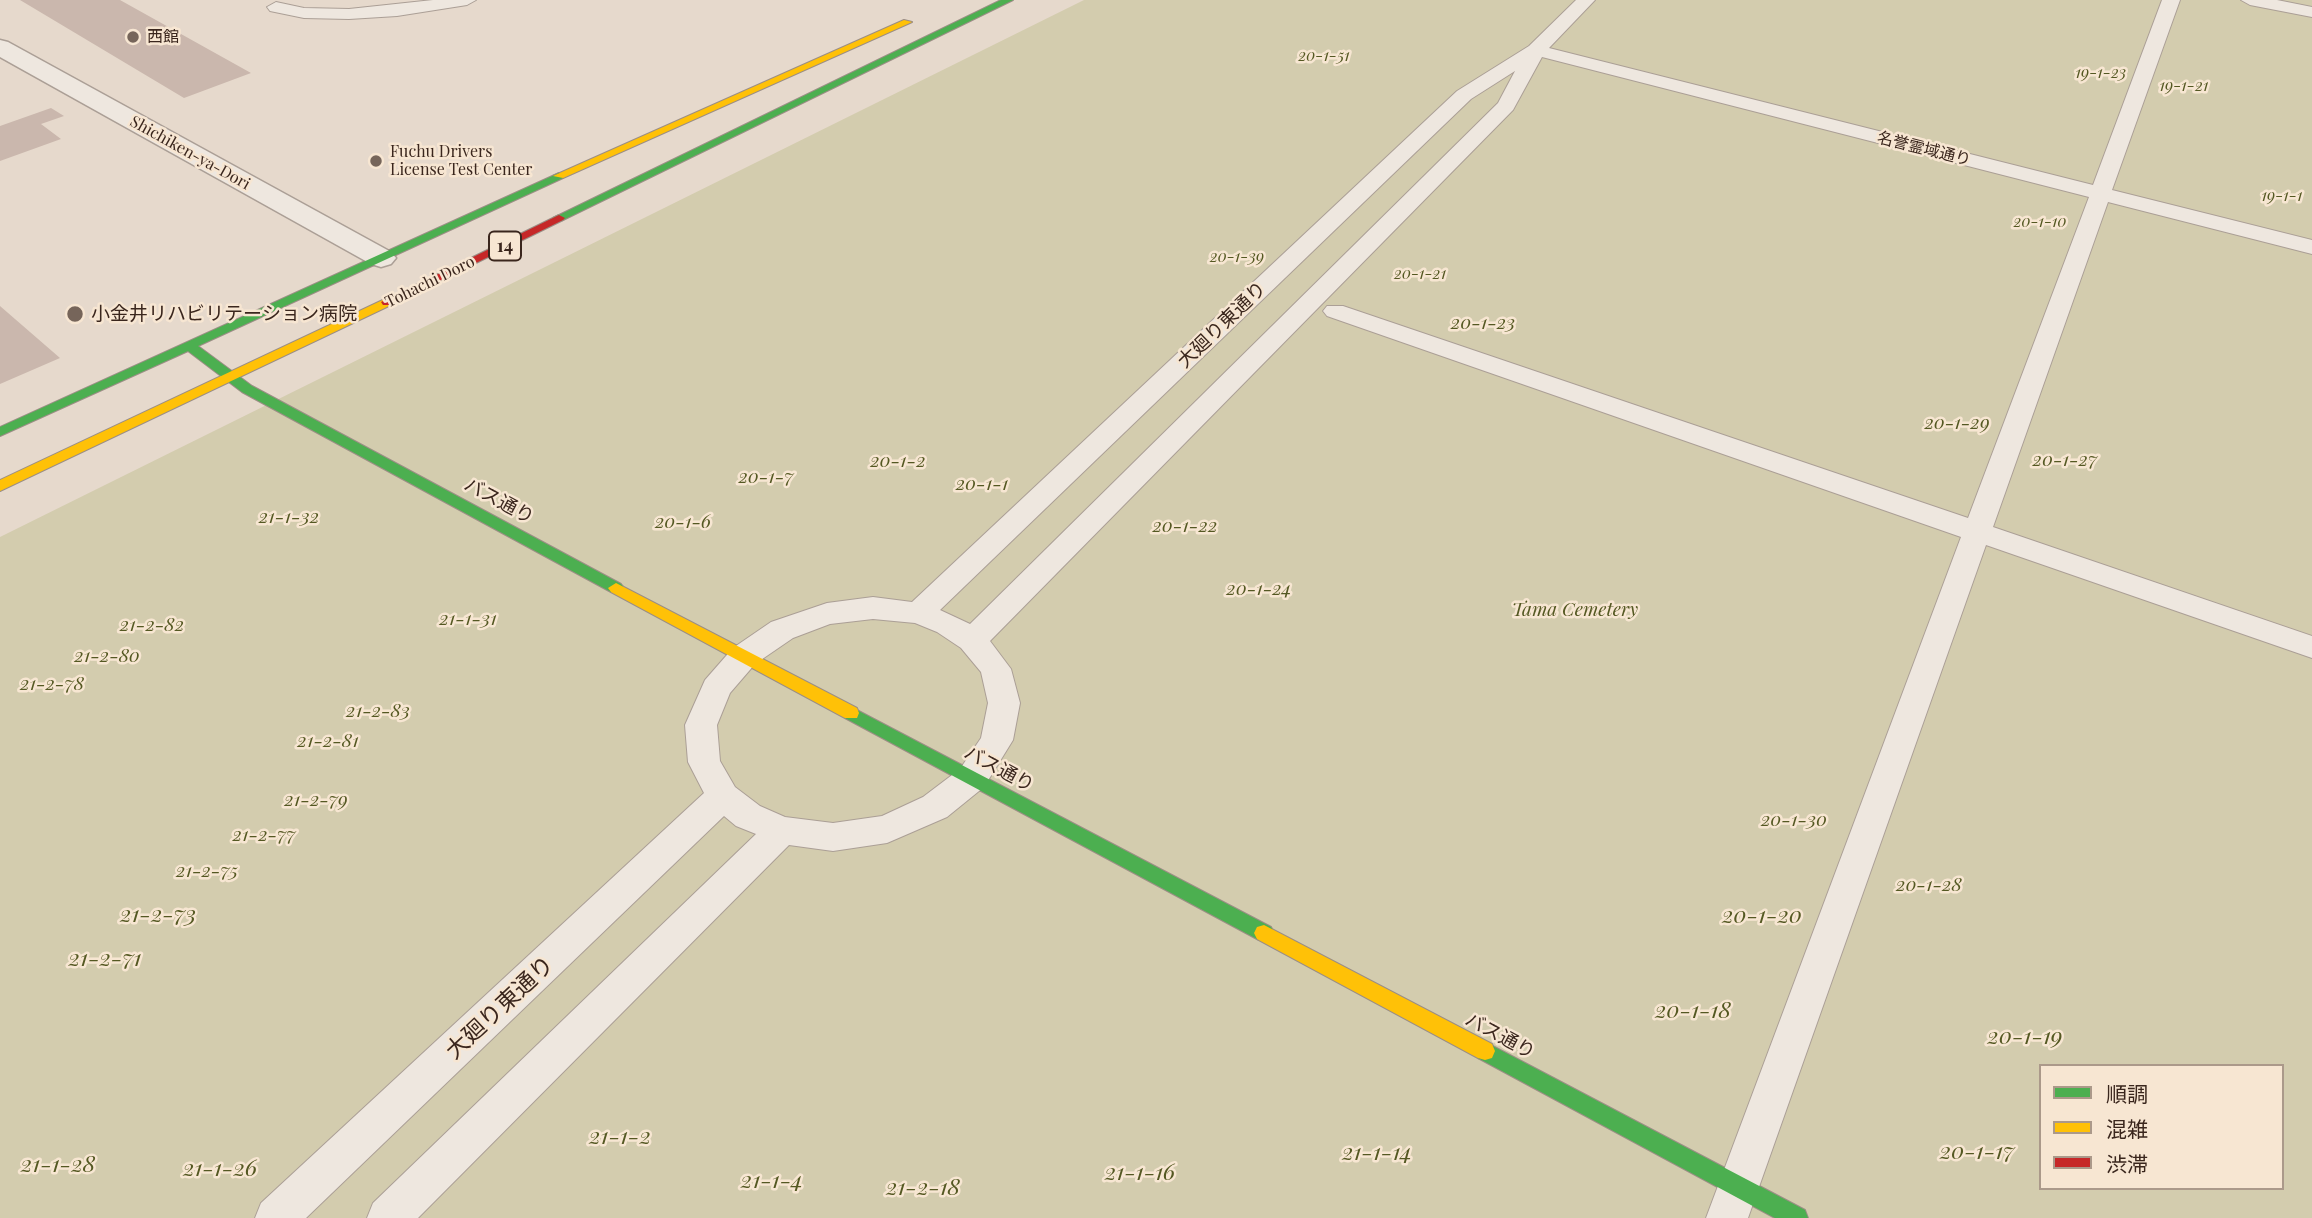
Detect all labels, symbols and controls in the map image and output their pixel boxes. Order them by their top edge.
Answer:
place label: 西館 [147,27,179,47]
marker: 西館 [125,29,141,45]
park label: 20-1-51 [1298,46,1350,66]
park label: 19-1-23 [2076,63,2126,83]
park label: 19-1-21 [2160,76,2208,96]
street label: Shichiken-ya-Dori [127,112,253,194]
street label: 名誉霊域通り [1875,128,1973,170]
place label: Fuchu Drivers License Test Center [390,142,532,180]
marker: Fuchu Drivers License Test Center [368,153,384,169]
park label: 19-1-1 [2262,186,2302,206]
park label: 20-1-10 [2013,212,2067,232]
road number: 14 [489,232,521,260]
park label: 20-1-39 [1210,247,1264,267]
street label: Tohachi Doro [382,252,478,312]
park label: 20-1-21 [1394,264,1446,284]
street label: 大廻り東通り [1173,277,1271,373]
place label: 小金井リハビリテーション病院 [91,303,357,325]
marker: 小金井リハビリテーション病院 [65,304,85,324]
park label: 20-1-23 [1451,312,1515,334]
park label: 20-1-29 [1924,412,1990,434]
park label: 20-1-27 [2033,449,2097,471]
park label: 20-1-2 [870,450,926,472]
park label: 20-1-7 [738,466,794,488]
street label: バス通り [460,473,538,529]
park label: 20-1-1 [956,473,1008,495]
park label: 21-1-32 [259,506,319,528]
park label: 20-1-6 [655,511,711,533]
park label: 20-1-22 [1152,515,1218,537]
park label: 20-1-24 [1226,578,1292,600]
park label: Tama Cemetery [1512,599,1638,621]
park label: 21-1-31 [439,608,497,630]
park label: 21-2-82 [120,614,184,636]
park label: 21-2-80 [74,645,140,667]
park label: 21-2-78 [20,673,84,695]
park label: 21-2-83 [346,700,410,722]
park label: 21-2-81 [297,730,359,752]
street label: バス通り [960,741,1038,797]
park label: 21-2-79 [284,789,348,811]
park label: 20-1-30 [1761,809,1827,831]
park label: 21-2-77 [233,824,295,846]
park label: 21-2-75 [176,860,238,882]
park label: 20-1-28 [1896,874,1962,896]
park label: 21-2-73 [120,901,196,929]
park label: 20-1-20 [1722,902,1802,930]
park label: 21-2-71 [69,945,141,973]
street label: 大廻り東通り [440,951,560,1065]
park label: 20-1-18 [1655,997,1731,1025]
street label: バス通り [1461,1008,1539,1064]
park label: 20-1-19 [1987,1023,2063,1051]
legend [2039,1064,2284,1190]
text: 順調 [2106,1079,2148,1107]
text: 混雑 [2106,1114,2148,1142]
park label: 21-1-2 [589,1123,651,1151]
park label: 20-1-17 [1940,1138,2014,1166]
park label: 21-1-14 [1342,1139,1412,1167]
text: 渋滞 [2106,1149,2148,1177]
park label: 21-1-28 [21,1151,95,1179]
park label: 21-1-26 [183,1155,257,1183]
park label: 21-1-16 [1105,1159,1175,1187]
park label: 21-1-4 [741,1167,803,1195]
park label: 21-2-18 [886,1174,960,1202]

